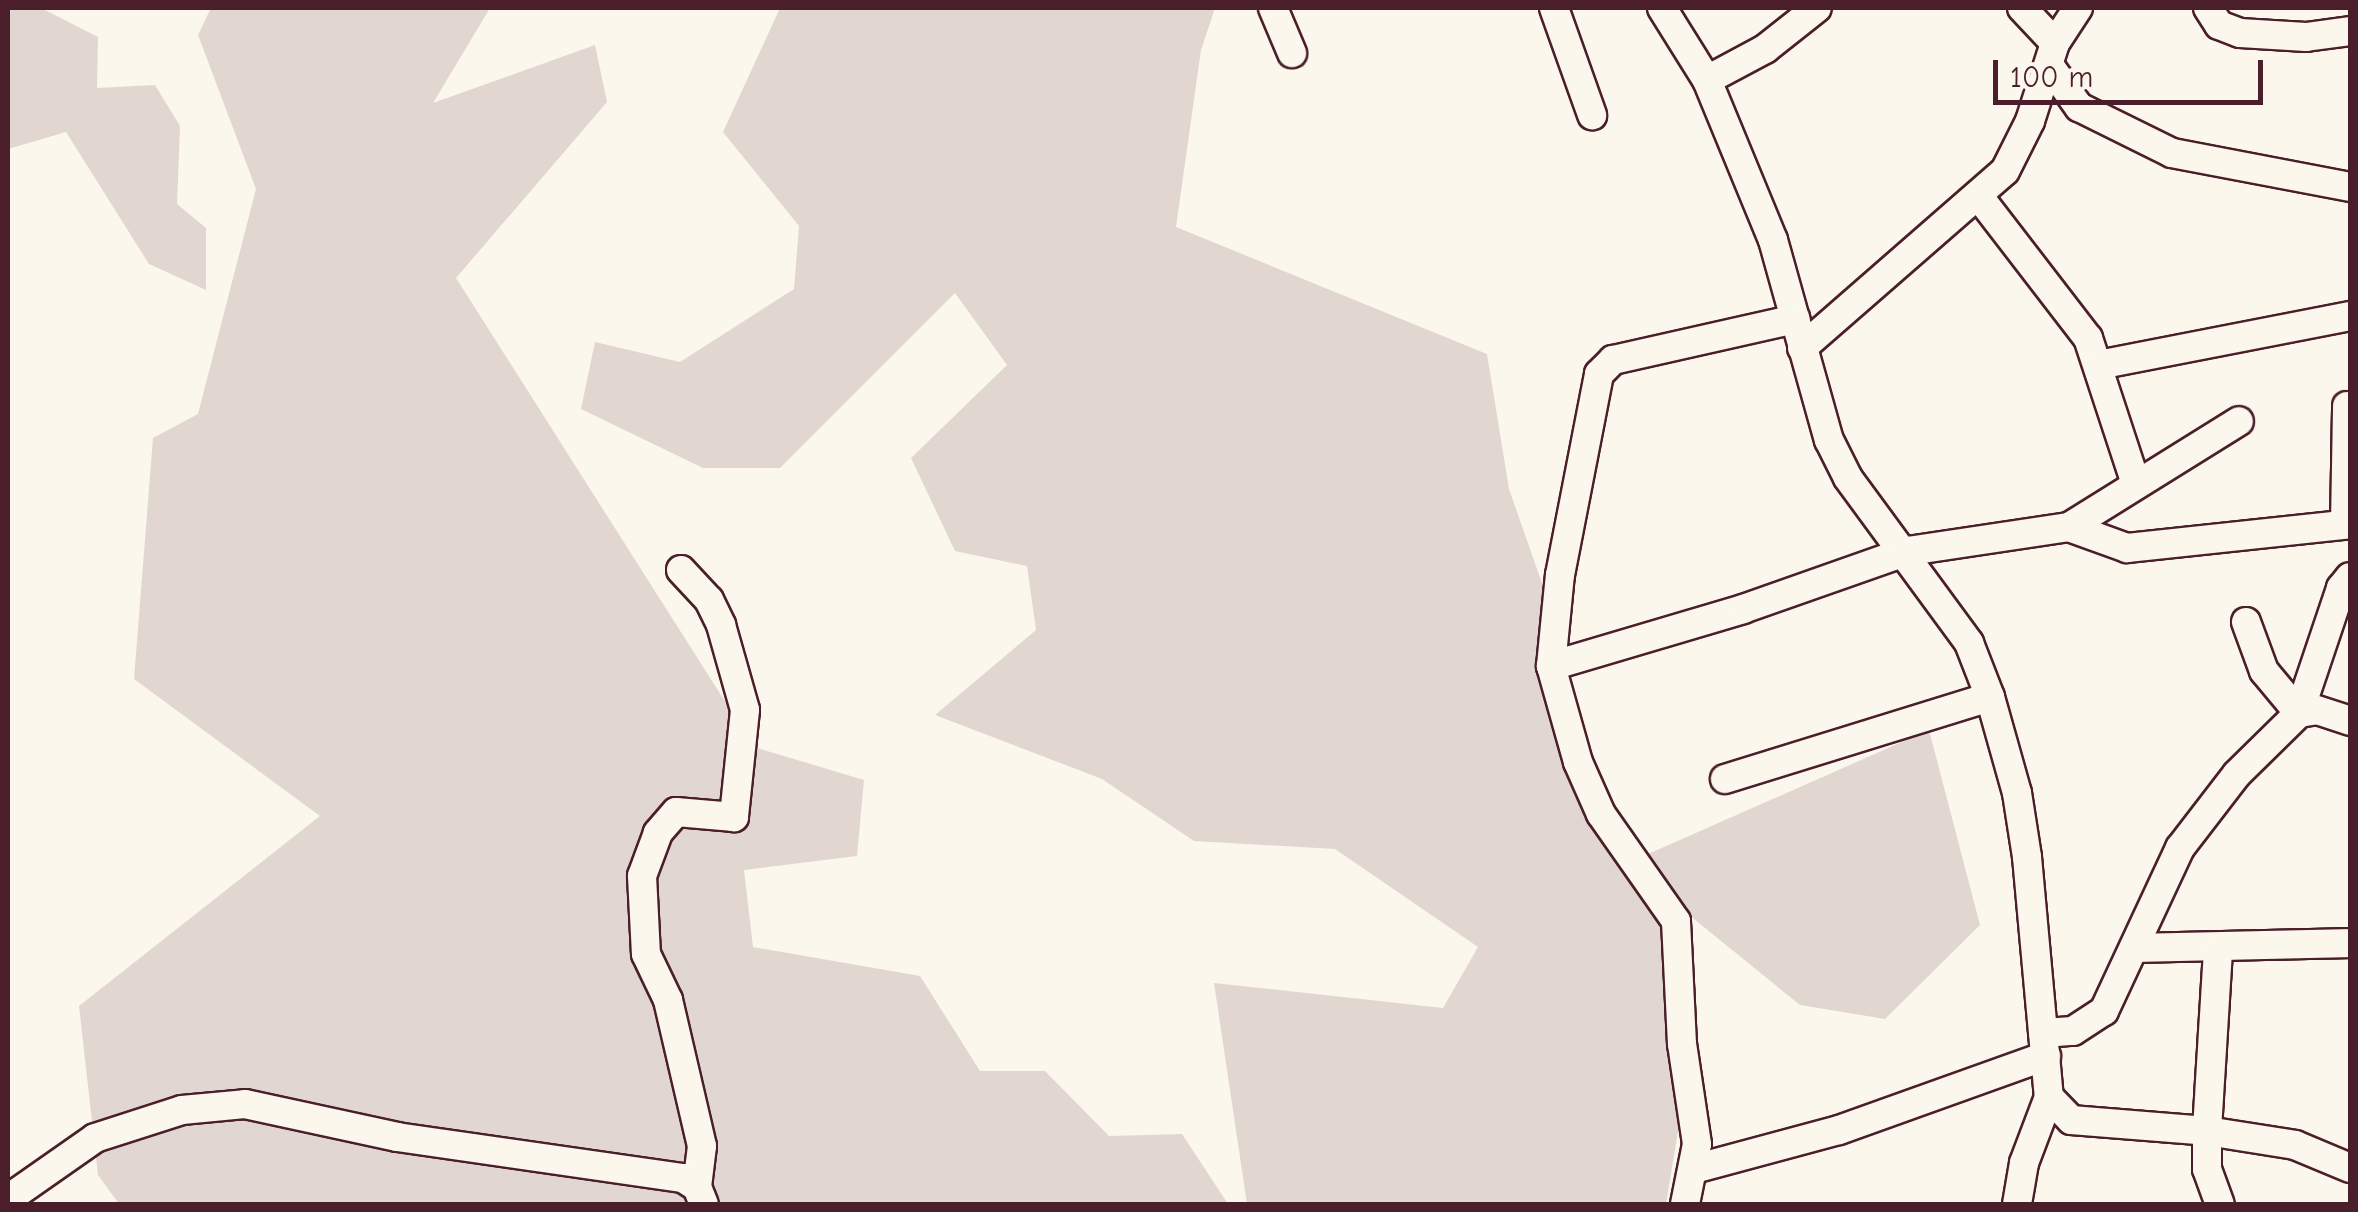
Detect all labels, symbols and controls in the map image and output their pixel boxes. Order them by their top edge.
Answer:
scale bar [1998,40,2268,102]
text: 100 m [2010,60,2093,95]

